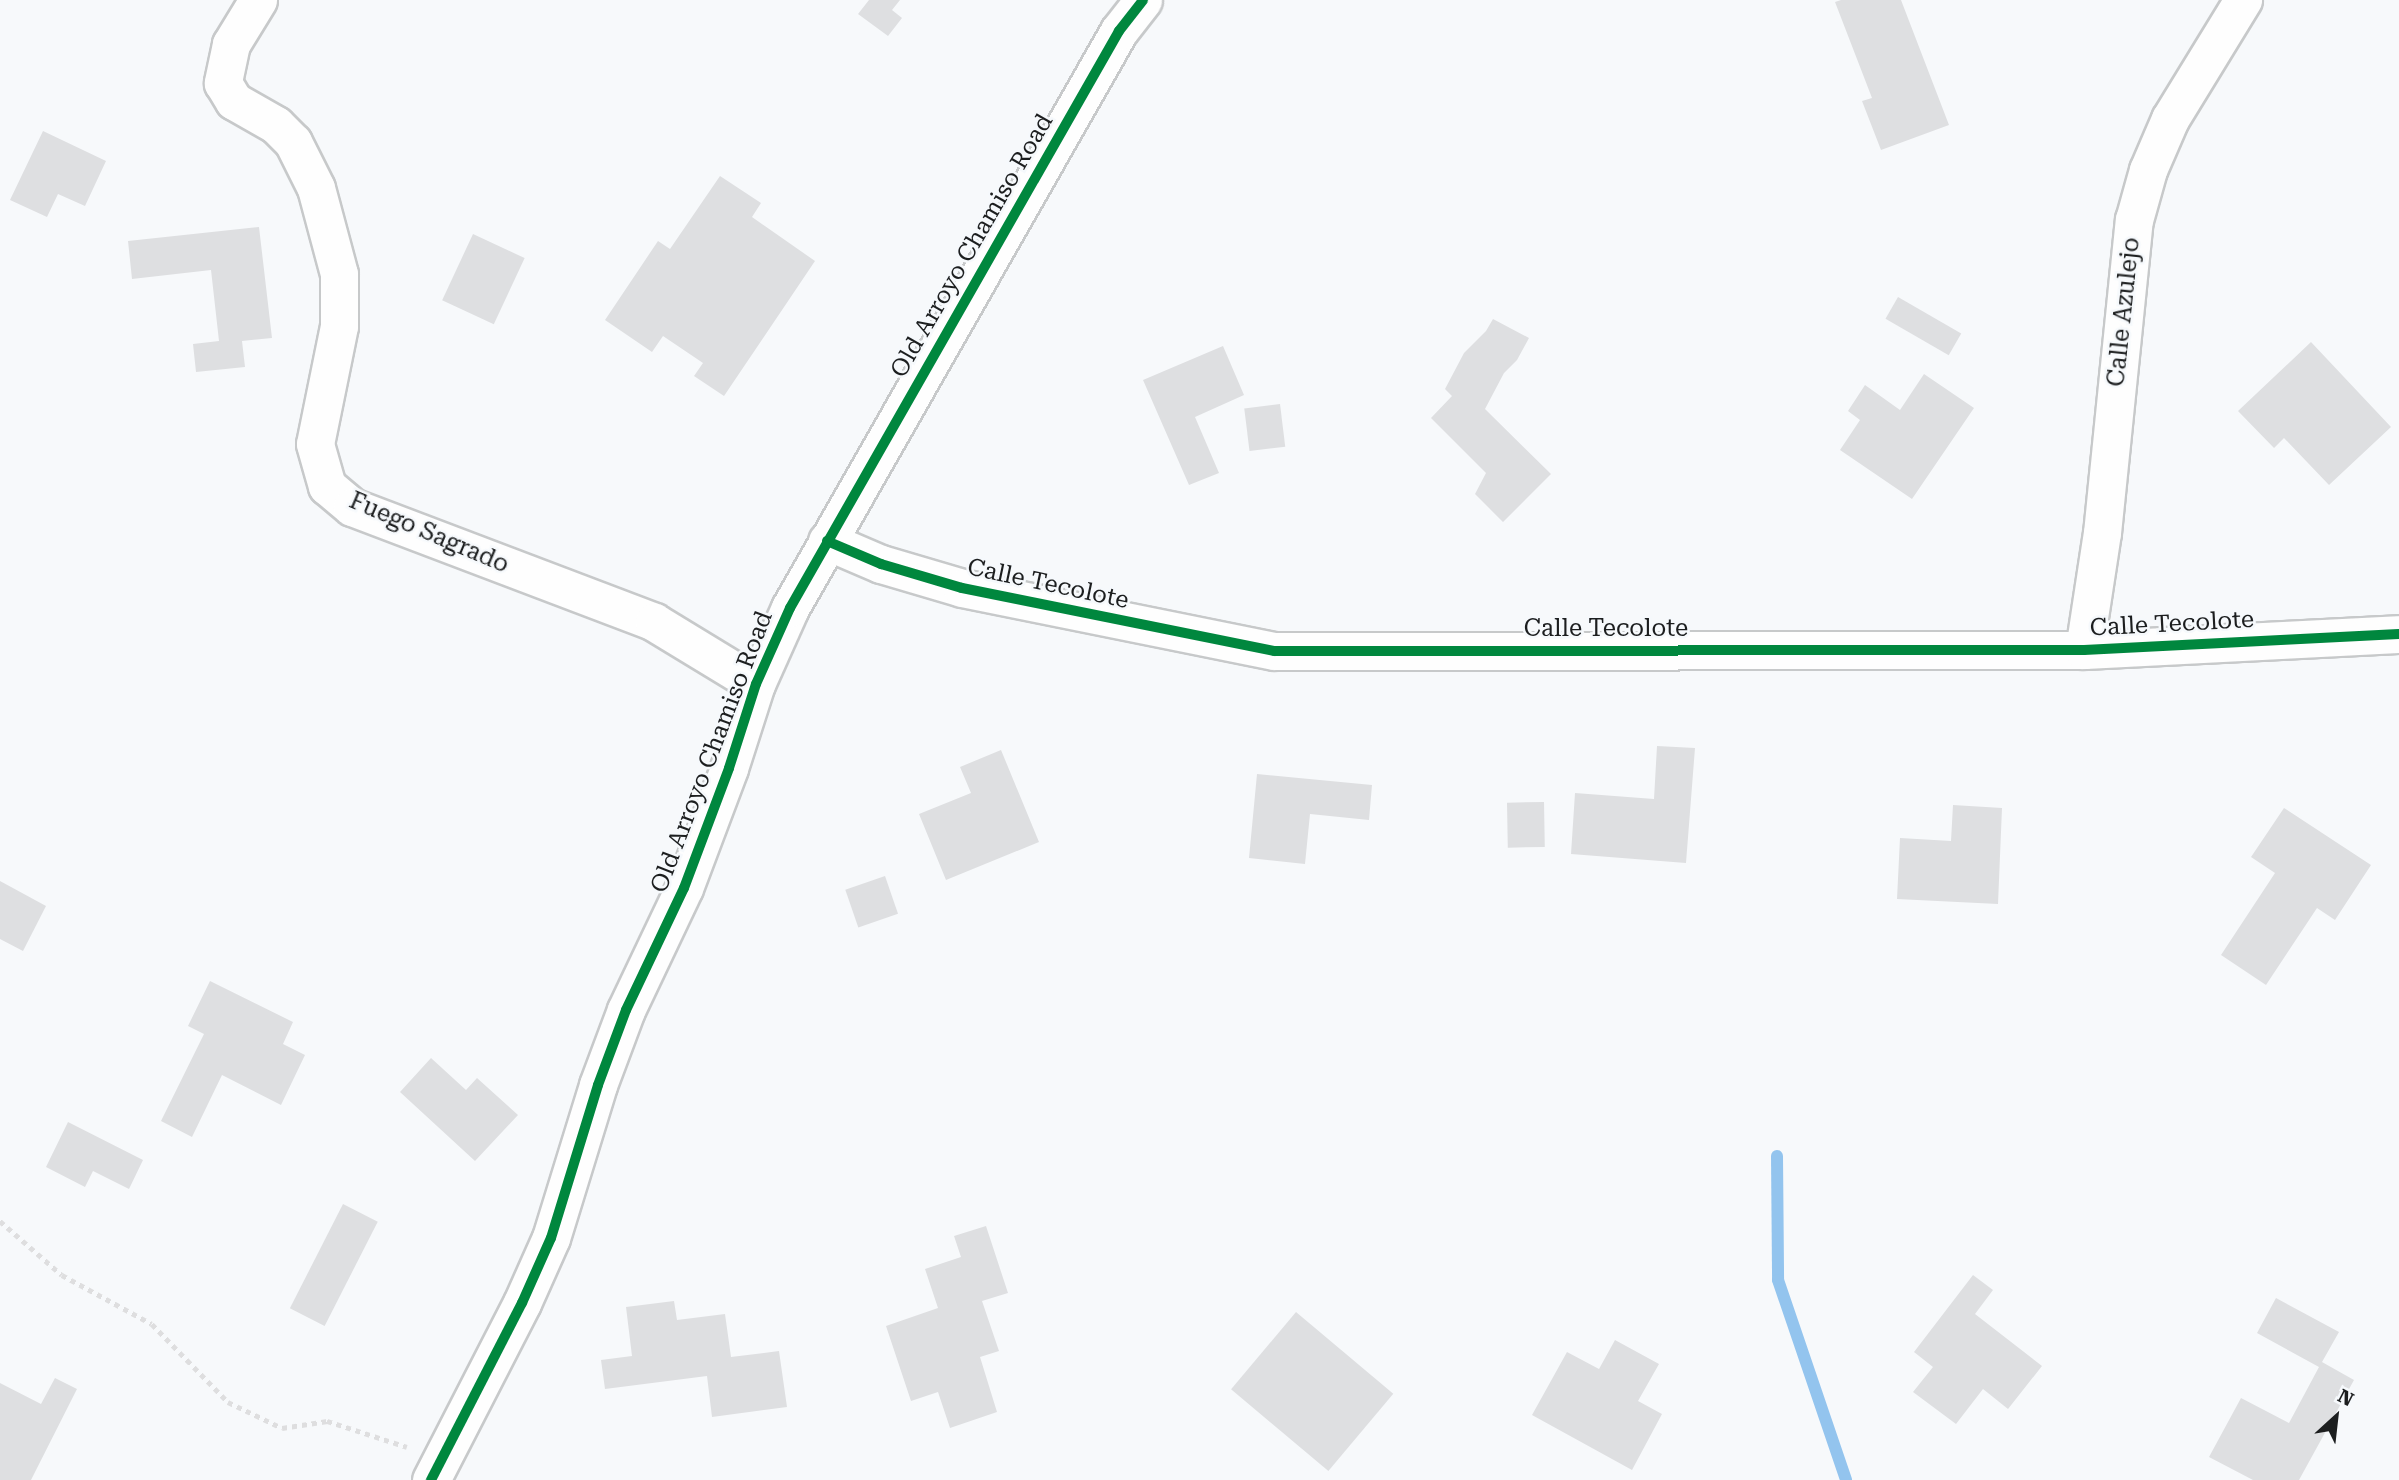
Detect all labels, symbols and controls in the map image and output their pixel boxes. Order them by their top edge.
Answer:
street label: Old Arroyo Chamiso Road [885,109,1059,383]
street label: Calle Azulejo [2102,236,2146,388]
street label: Fuego Sagrado [345,486,513,580]
street label: Calle Tecolote [965,553,1131,615]
street label: Calle Tecolote [2089,605,2255,643]
street label: Old Arroyo Chamiso Road [645,607,779,897]
street label: Calle Tecolote [1524,615,1688,643]
north arrow [2301,1382,2371,1452]
text: N [2334,1384,2357,1411]

